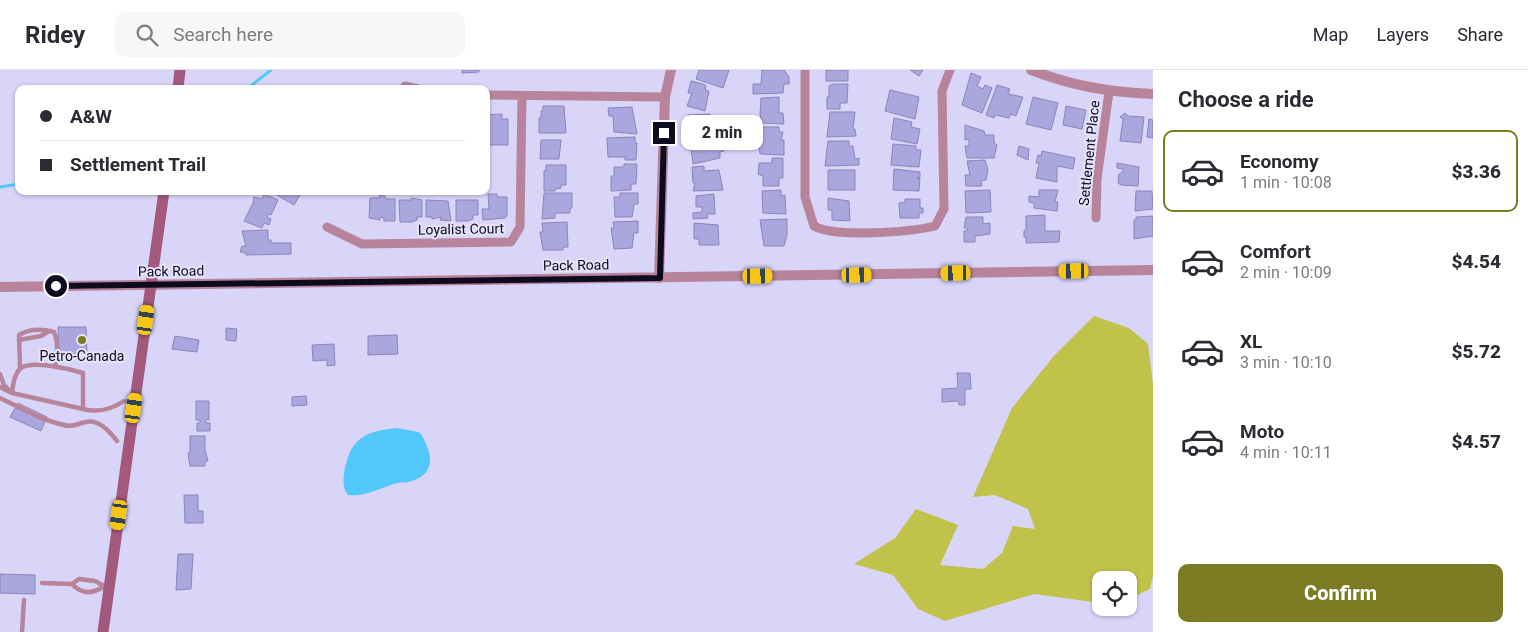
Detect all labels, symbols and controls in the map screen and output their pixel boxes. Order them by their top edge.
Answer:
search box [115,12,465,57]
text: Ridey [25,21,85,49]
icon: search [133,21,161,49]
text: Search here [173,23,273,46]
text: Map [1313,24,1348,45]
text: Layers [1376,24,1429,45]
text: Share [1457,24,1503,45]
text: Choose a ride [1178,87,1314,112]
street label: Settlement Place [1076,100,1102,206]
text: A&W [70,105,112,128]
callout: 2 min [682,116,764,150]
route end [653,122,675,144]
text: 2 min [702,123,742,142]
icon: car [1180,149,1225,194]
text: Economy [1240,150,1319,173]
text: Settlement Trail [70,153,206,176]
text: $3.36 [1452,160,1501,183]
text: 1 min · 10:08 [1240,173,1332,192]
street label: Loyalist Court [418,220,505,238]
icon: car [1180,239,1225,284]
text: Comfort [1240,240,1311,263]
text: $4.54 [1452,250,1501,273]
street label: Pack Road [543,256,609,274]
street label: Pack Road [138,262,204,280]
car [1058,263,1089,279]
text: 2 min · 10:09 [1240,263,1332,282]
car [940,265,971,281]
car [841,267,872,283]
car [742,268,773,284]
route start [45,275,67,297]
car [136,304,155,336]
icon: car [1180,329,1225,374]
text: XL [1240,330,1262,353]
marker: Petro-Canada [76,334,88,346]
text: $5.72 [1452,340,1501,363]
place label: Petro-Canada [40,348,124,364]
text: 3 min · 10:10 [1240,353,1332,372]
car [124,392,143,424]
icon: car [1180,419,1225,464]
text: Moto [1240,420,1284,443]
text: $4.57 [1452,430,1501,453]
text: 4 min · 10:11 [1240,443,1332,462]
car [109,499,128,531]
button: Confirm [1178,564,1503,622]
map controls [1092,571,1137,616]
button: locate [1092,571,1137,616]

